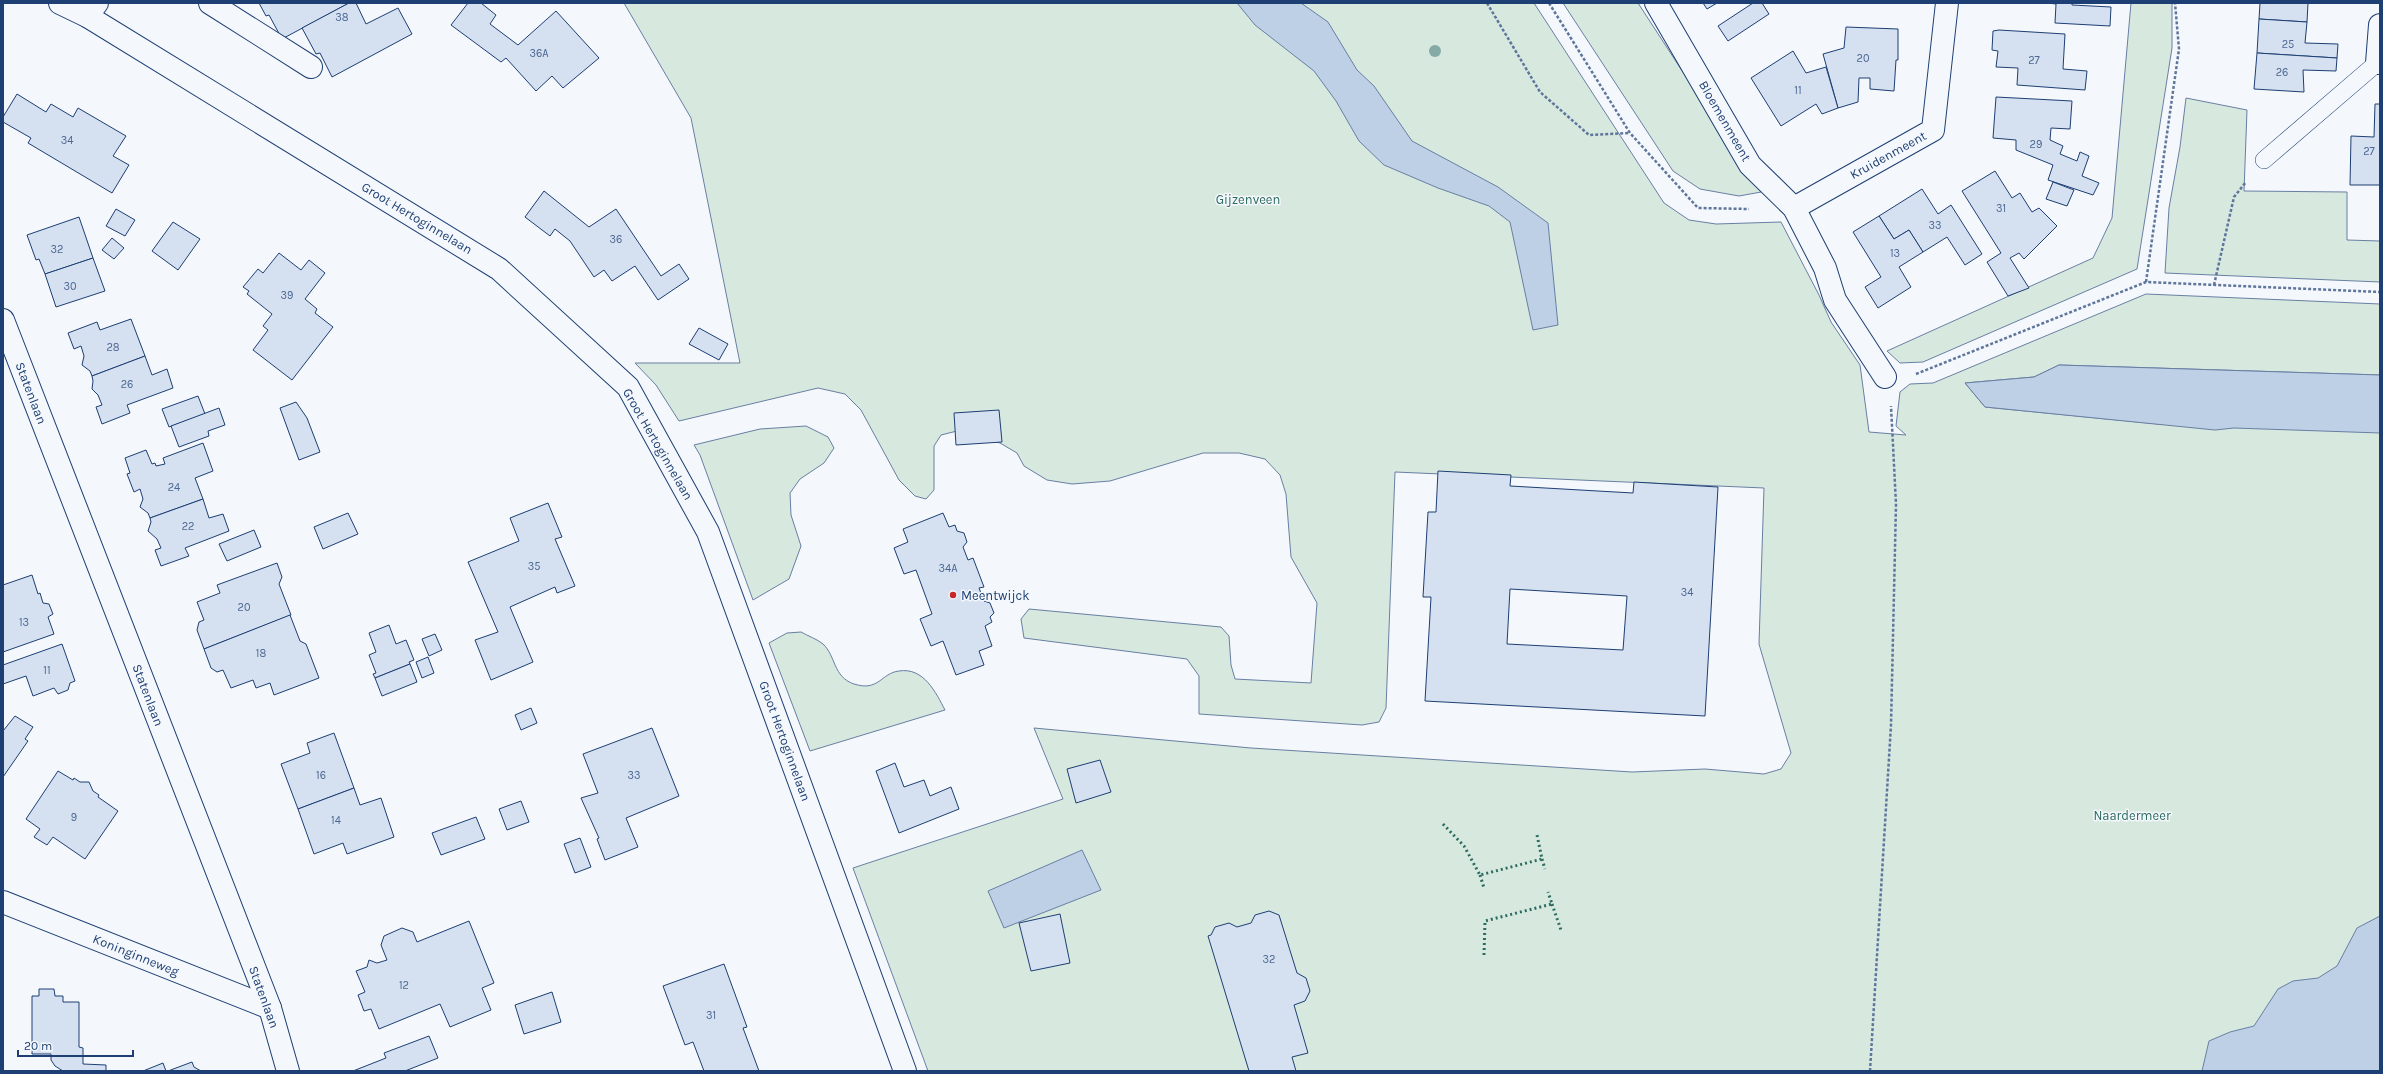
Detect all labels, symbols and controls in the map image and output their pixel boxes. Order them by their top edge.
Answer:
house number: 38 [335,11,349,24]
house number: 25 [2282,38,2294,51]
house number: 36A [529,47,549,60]
house number: 20 [1857,52,1869,65]
house number: 27 [2028,54,2040,67]
house number: 26 [2276,66,2288,79]
street label: Bloemenmeent [1696,78,1754,164]
house number: 11 [1794,84,1802,97]
street label: Kruidenmeent [1847,128,1929,182]
house number: 34 [61,134,73,147]
house number: 29 [2030,138,2042,151]
house number: 27 [2363,145,2375,158]
street label: Groot Hertoginnelaan [359,179,475,257]
park label: Gijzenveen [1216,192,1280,207]
house number: 31 [1996,202,2006,215]
house number: 33 [1929,219,1942,232]
house number: 36 [610,233,622,246]
house number: 32 [51,243,63,256]
house number: 13 [1890,247,1900,260]
house number: 30 [63,280,77,293]
house number: 39 [281,289,293,302]
house number: 28 [106,341,120,354]
street label: Statenlaan [12,360,50,426]
house number: 26 [121,378,133,391]
street label: Groot Hertoginnelaan [620,385,696,503]
house number: 24 [168,481,180,494]
house number: 22 [182,520,194,533]
house number: 35 [528,560,540,573]
house number: 34A [939,562,958,575]
house number: 34 [1681,586,1693,599]
place label: Meentwijck [961,588,1030,603]
marker: Meentwijck [948,590,958,600]
house number: 20 [238,601,250,614]
house number: 13 [19,616,29,629]
house number: 18 [256,647,266,660]
street label: Statenlaan [129,662,167,728]
house number: 11 [43,664,51,677]
street label: Groot Hertoginnelaan [756,679,814,803]
house number: 16 [316,769,326,782]
house number: 33 [628,769,641,782]
park label: Naardermeer [2093,808,2171,823]
house number: 9 [71,811,77,824]
house number: 14 [331,814,341,827]
street label: Koninginneweg [91,931,182,979]
house number: 32 [1263,953,1275,966]
street label: Statenlaan [246,964,282,1030]
house number: 12 [399,979,409,992]
house number: 31 [706,1009,716,1022]
scale bar [18,1032,133,1058]
text: 20 m [24,1039,52,1053]

